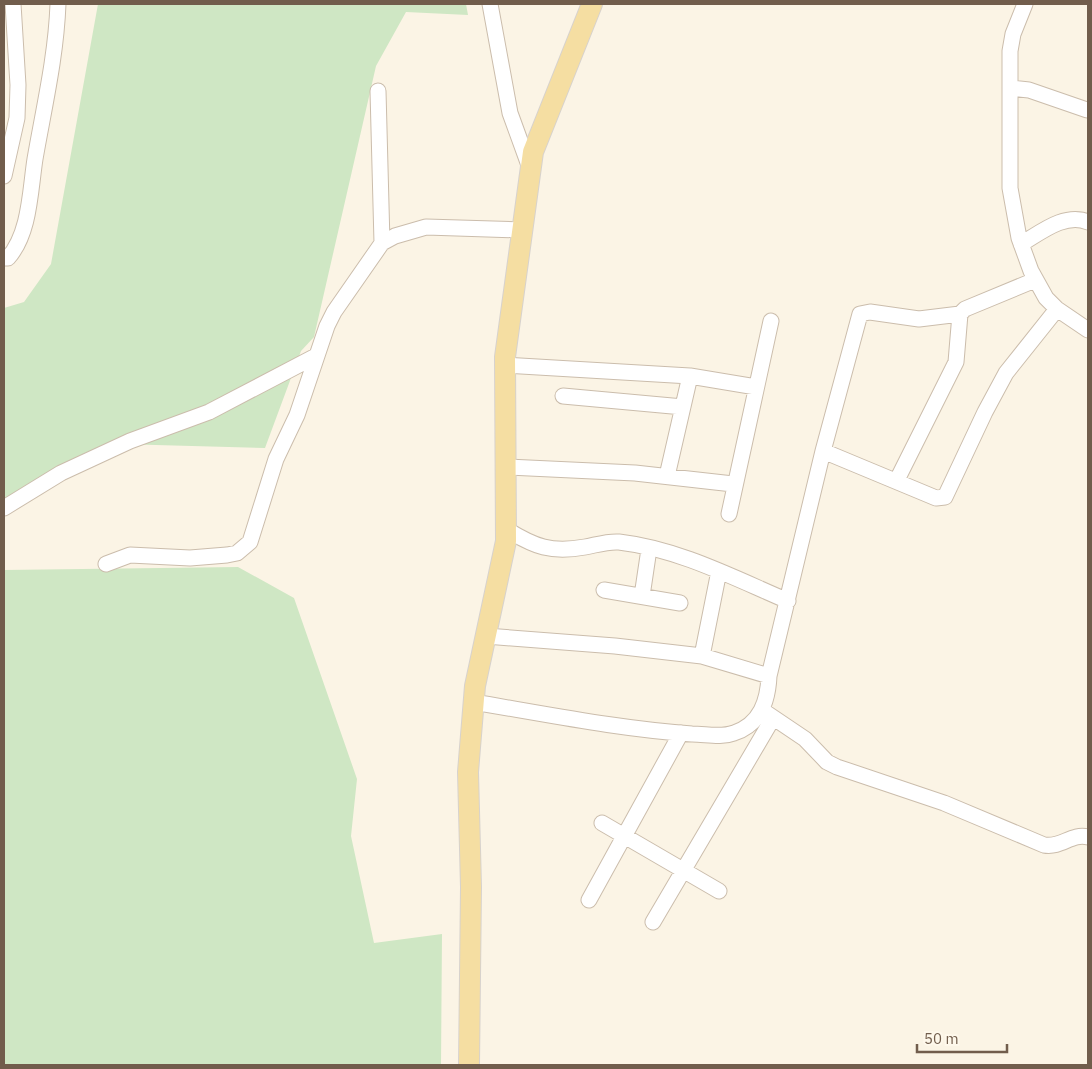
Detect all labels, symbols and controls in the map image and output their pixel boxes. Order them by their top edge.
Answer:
scale bar [917,1022,1007,1054]
text: 50 m [924,1029,959,1048]

